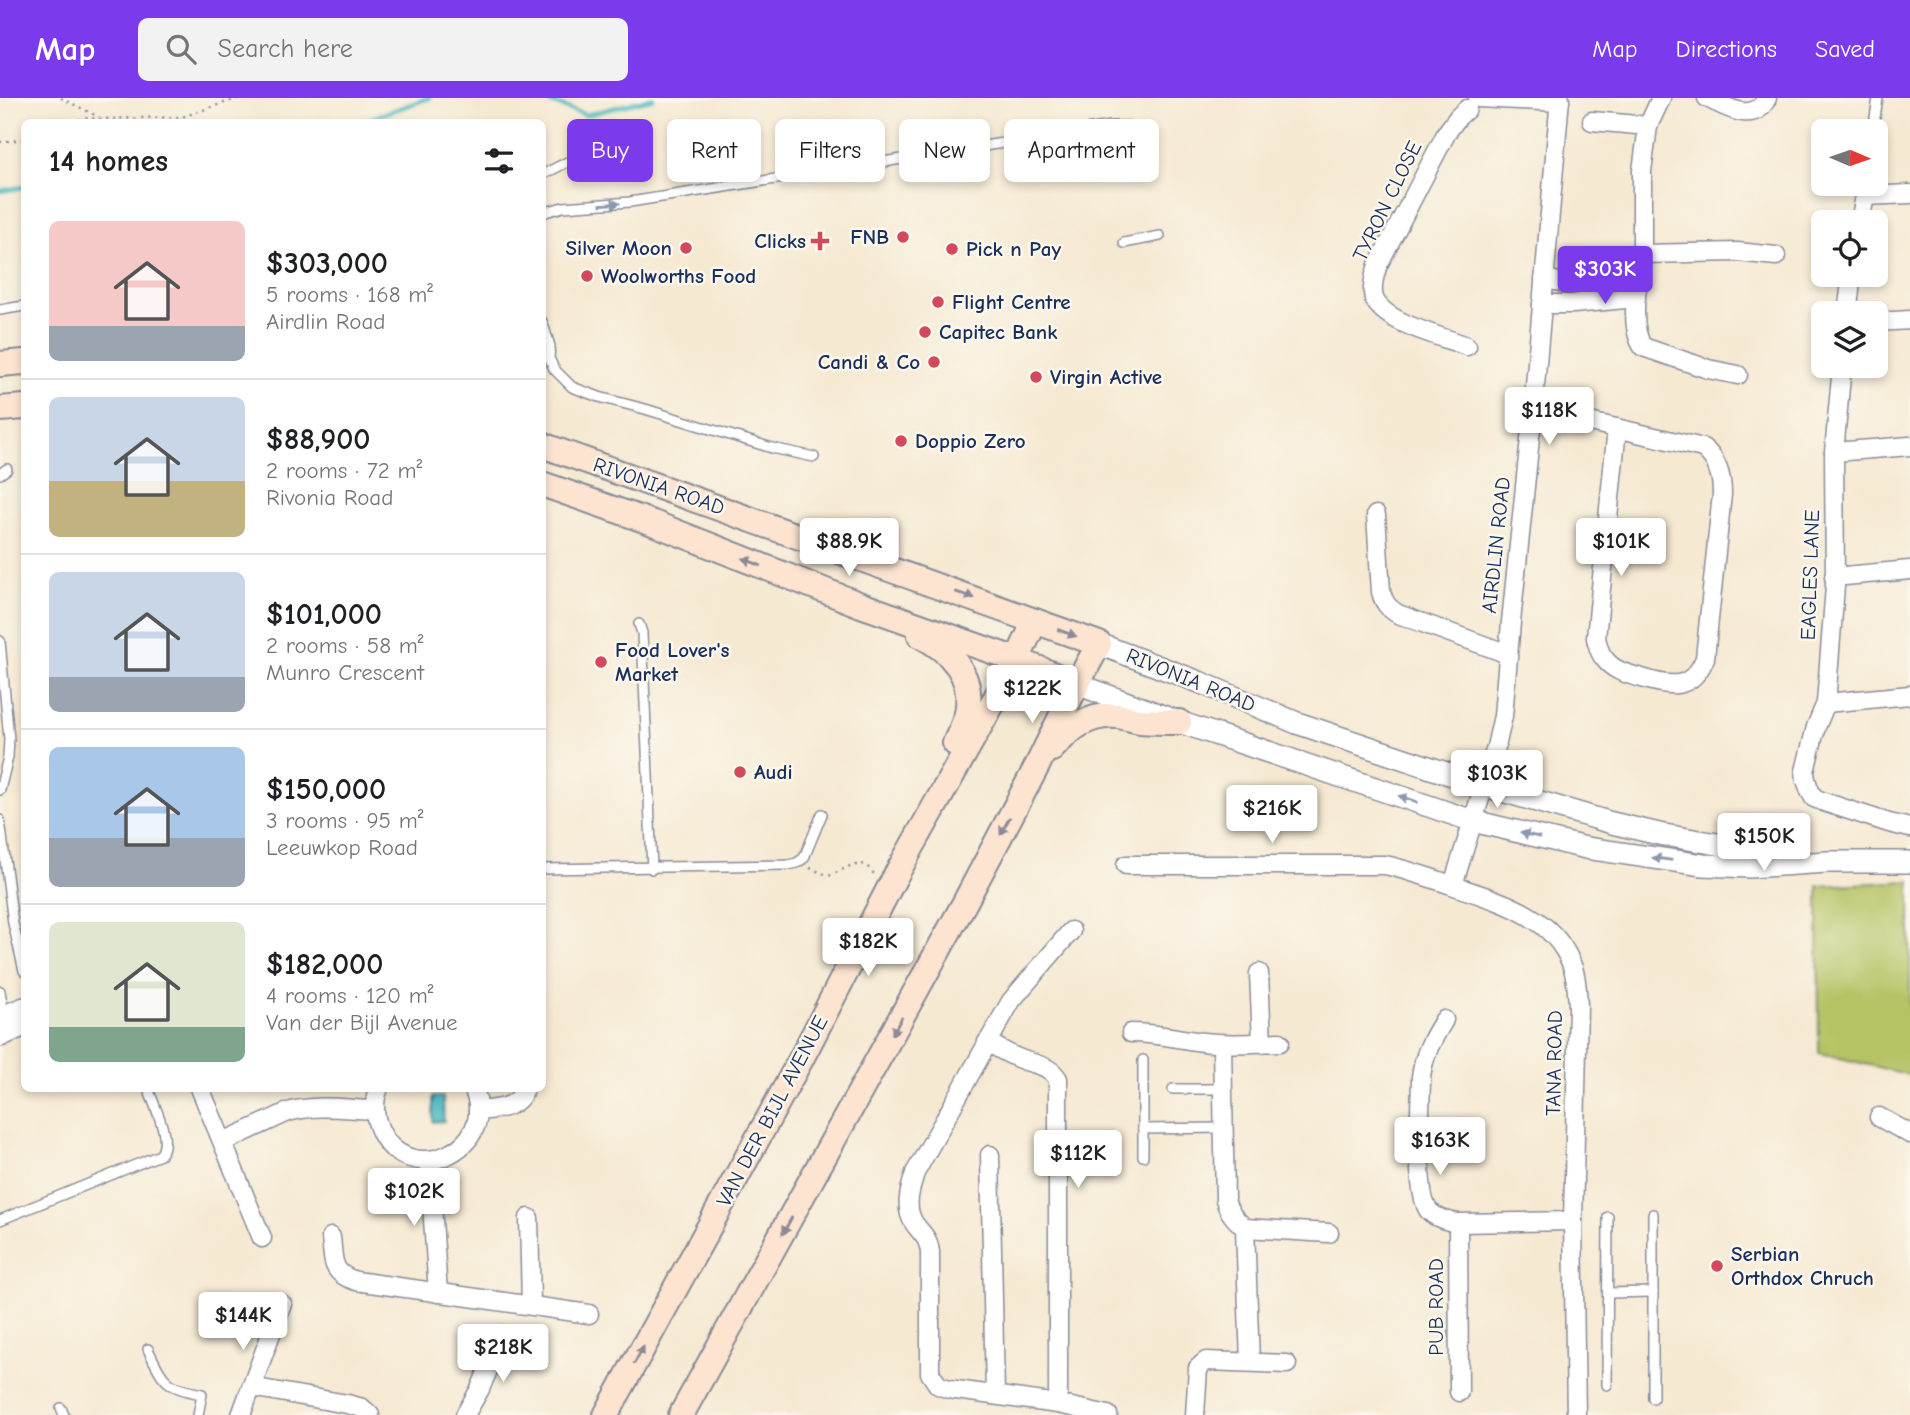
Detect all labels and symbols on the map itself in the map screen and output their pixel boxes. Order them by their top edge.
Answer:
north arrow [1811,119,1888,196]
street label: TYRON CLOSE [1348,137,1426,265]
one-way arrow [599,198,621,209]
place label: FNB [850,225,889,249]
place label: Clicks [754,229,806,253]
marker: FNB [895,229,911,245]
marker: Clicks [812,233,828,249]
place label: Silver Moon [566,236,672,260]
place label: Pick n Pay [966,237,1061,261]
marker: Silver Moon [678,240,694,256]
marker: Pick n Pay [944,241,960,257]
pin: $303K [1556,246,1654,306]
place label: Woolworths Food [601,264,756,288]
marker: Woolworths Food [579,268,595,284]
place label: Flight Centre [952,290,1071,314]
marker: Flight Centre [930,294,946,310]
place label: Capitec Bank [939,320,1058,344]
marker: Capitec Bank [917,324,933,340]
place label: Candi & Co [818,350,920,374]
marker: Candi & Co [926,354,942,370]
place label: Virgin Active [1050,365,1162,389]
marker: Virgin Active [1028,369,1044,385]
pin: $118K [1500,388,1598,447]
place label: Doppio Zero [915,429,1026,453]
marker: Doppio Zero [893,433,909,449]
street label: RIVONIA ROAD [590,452,728,520]
street label: AIRDLIN ROAD [1477,476,1515,614]
street label: EAGLES LANE [1796,509,1824,641]
pin: $88.9K [792,518,906,578]
pin: $101K [1572,518,1670,578]
one-way arrow [741,557,762,568]
one-way arrow [954,590,975,601]
one-way arrow [1057,628,1078,639]
place label: Food Lover's Market [615,638,730,686]
street label: RIVONIA ROAD [1123,643,1259,717]
marker: Food Lover's Market [593,654,609,670]
pin: $122K [983,666,1081,725]
pin: $103K [1448,750,1546,810]
place label: Audi [754,760,793,784]
marker: Audi [732,764,748,780]
pin: $216K [1223,786,1321,845]
one-way arrow [1398,794,1419,804]
pin: $150K [1715,814,1813,873]
one-way arrow [999,816,1011,836]
one-way arrow [1519,829,1541,840]
one-way arrow [1650,854,1672,865]
pin: $182K [819,918,917,978]
street label: TANA ROAD [1541,1010,1567,1116]
street label: VAN DER BIJL AVENUE [711,1011,833,1211]
one-way arrow [891,1017,903,1036]
pin: $163K [1391,1118,1489,1177]
pin: $112K [1029,1130,1127,1190]
pin: $102K [365,1168,463,1228]
one-way arrow [781,1216,793,1235]
place label: Serbian Orthdox Chruch [1731,1242,1874,1290]
street label: PUB ROAD [1424,1258,1448,1356]
marker: Serbian Orthdox Chruch [1709,1258,1725,1274]
pin: $144K [194,1292,292,1352]
pin: $218K [454,1324,552,1384]
one-way arrow [633,1345,645,1365]

